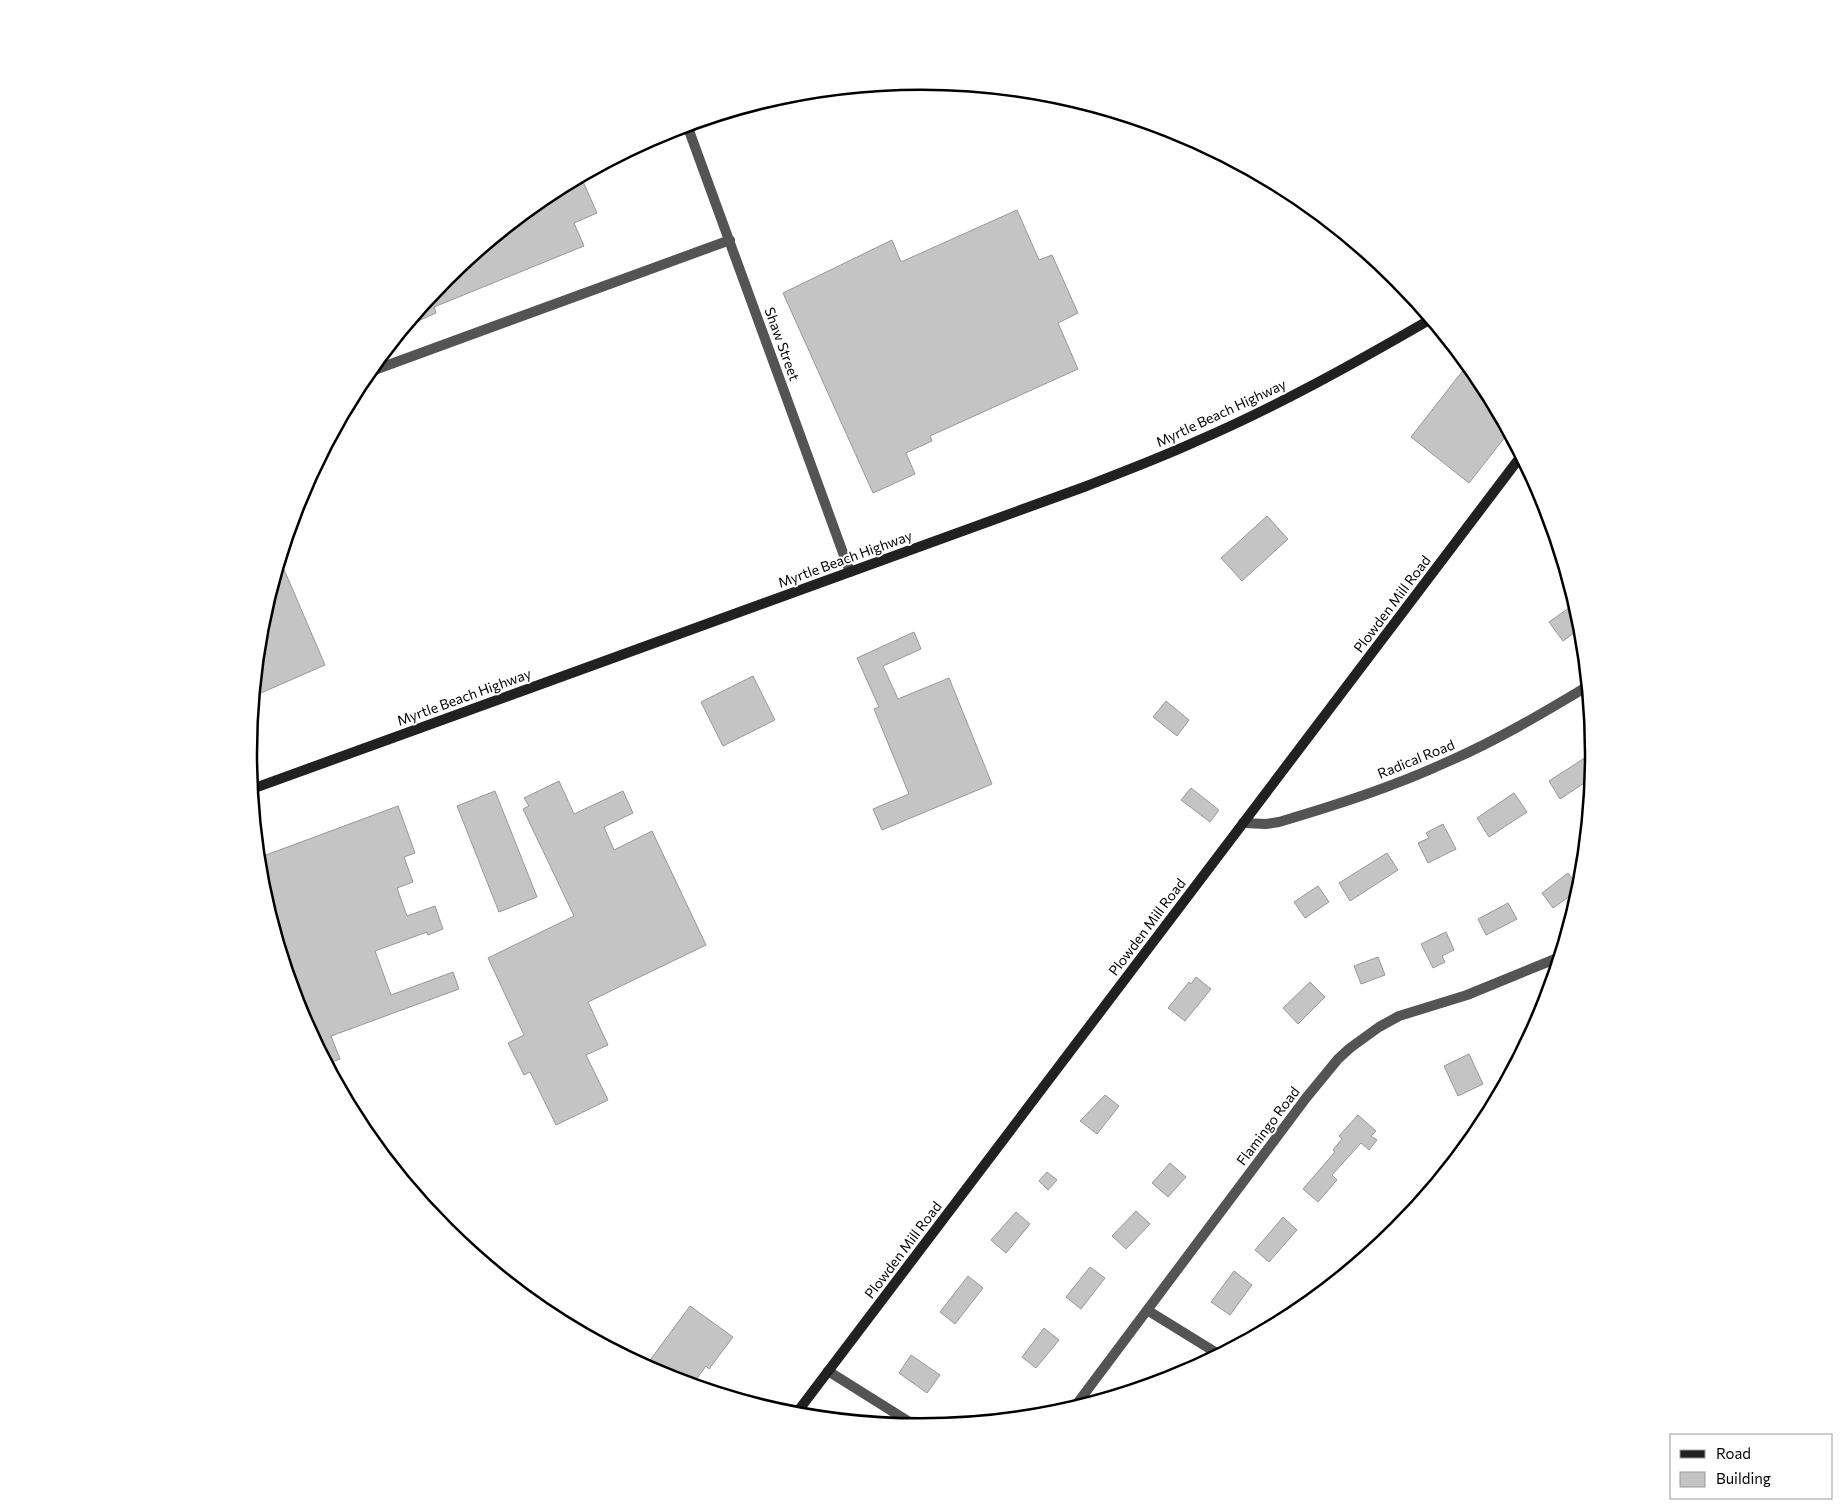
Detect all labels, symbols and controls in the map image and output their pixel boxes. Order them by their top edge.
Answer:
street label: Shaw Street [761,305,804,383]
street label: Myrtle Beach Highway [1153,375,1289,450]
street label: Myrtle Beach Highway [775,526,914,591]
street label: Plowden Mill Road [1350,552,1434,656]
street label: Myrtle Beach Highway [394,664,533,729]
street label: Radical Road [1375,735,1457,782]
street label: Plowden Mill Road [1105,875,1189,979]
street label: Flamingo Road [1233,1083,1303,1168]
street label: Plowden Mill Road [861,1198,945,1302]
legend [1670,1434,1833,1499]
text: Road [1716,1444,1751,1462]
text: Building [1716,1469,1771,1487]

